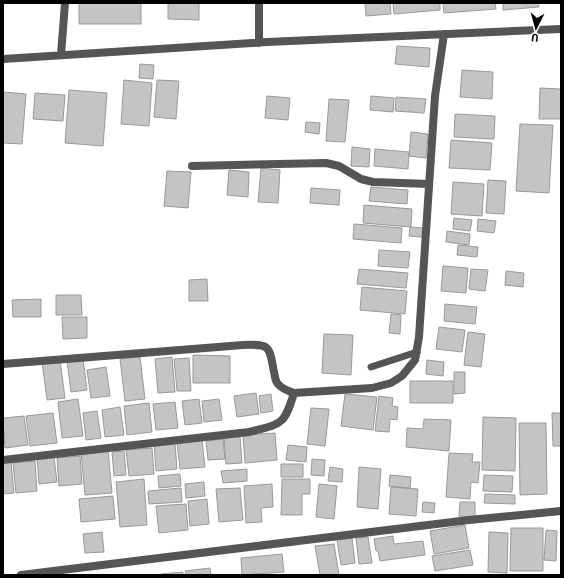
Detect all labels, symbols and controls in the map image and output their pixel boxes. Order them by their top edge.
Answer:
north arrow [516,8,556,48]
text: U [531,32,539,45]

